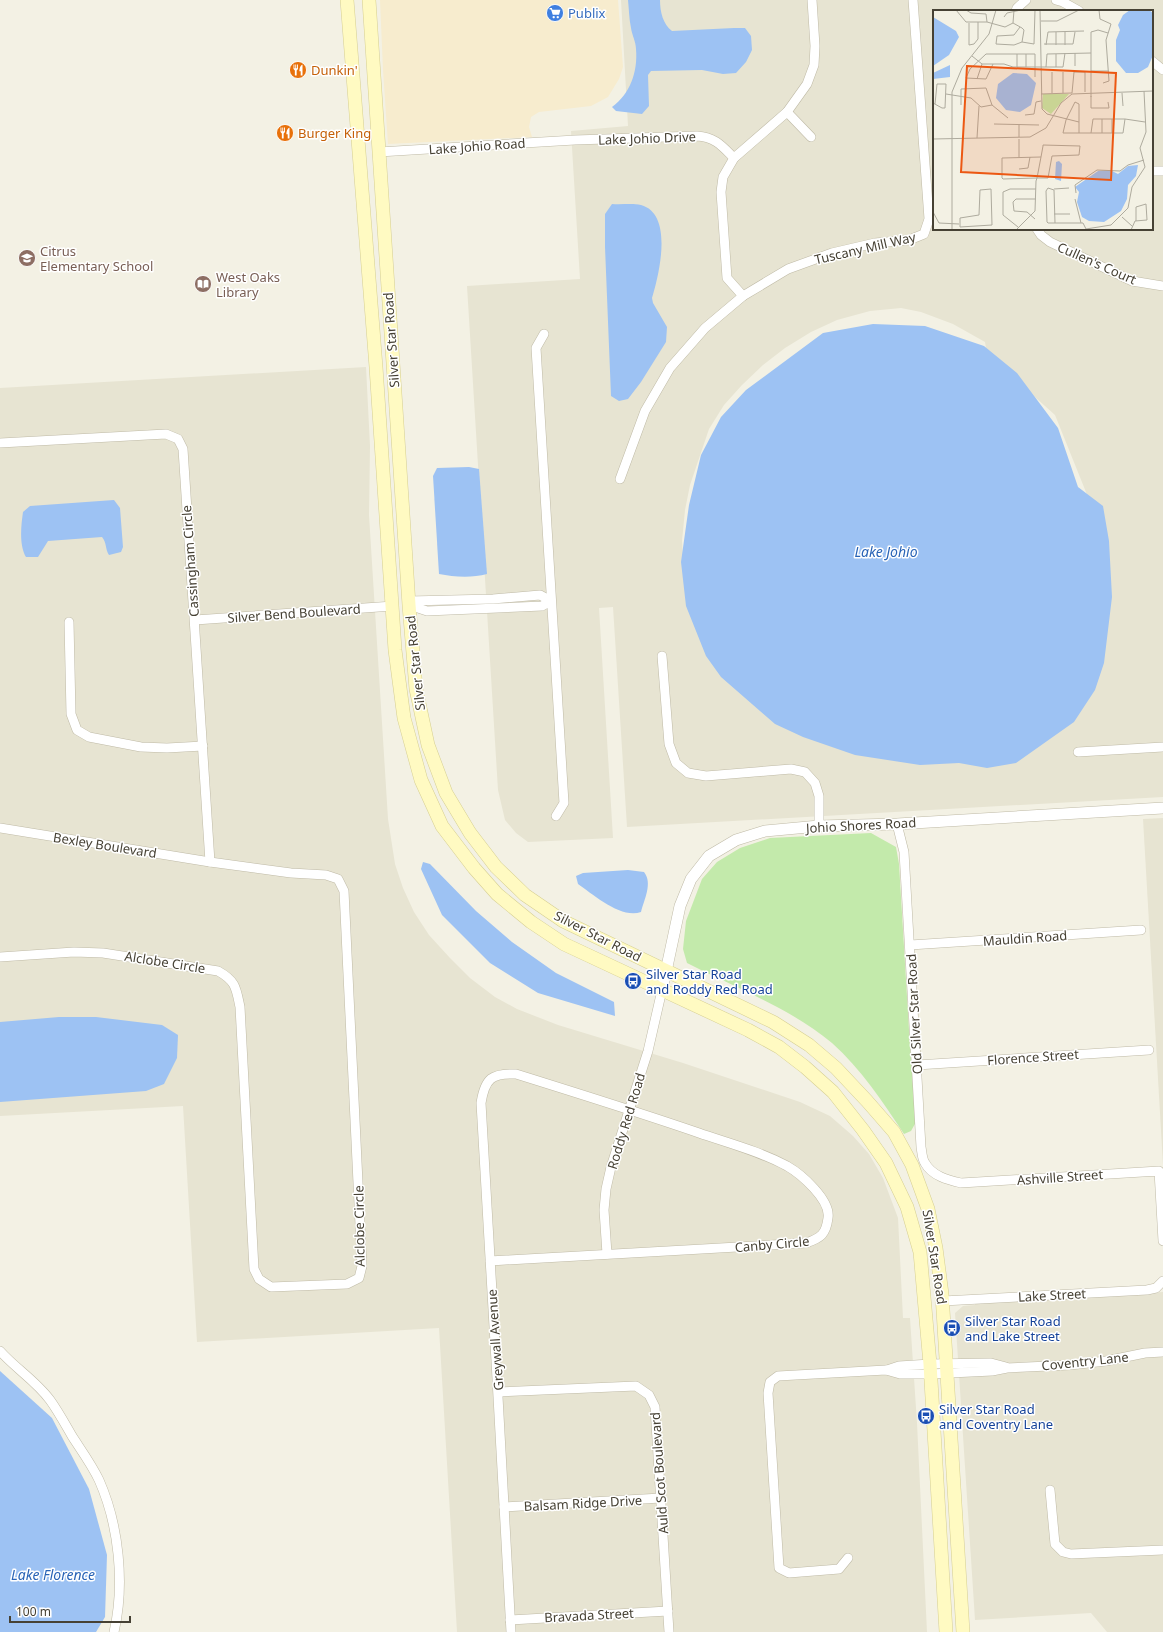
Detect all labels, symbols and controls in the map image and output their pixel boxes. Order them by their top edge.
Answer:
supermarket icon: Publix [545,3,565,23]
place label: Publix [568,4,606,22]
inset map [933,10,1153,230]
restaurant icon: Dunkin' [288,60,308,80]
place label: Dunkin' [311,61,358,79]
restaurant icon: Burger King [275,123,295,143]
place label: Burger King [298,124,371,142]
street label: Lake Johio Drive [598,127,696,149]
street label: Lake Johio Road [428,134,526,158]
street label: Tuscany Mill Way [813,228,918,268]
street label: Cullen's Court [1055,238,1140,289]
place label: Citrus Elementary School [40,242,153,275]
school or university icon: Citrus Elementary School [17,248,37,268]
place label: West Oaks Library [216,268,280,301]
library icon: West Oaks Library [193,274,213,294]
street label: Silver Star Road [379,292,403,388]
street label: Cassingham Circle [177,505,203,617]
water label: Lake Johio [854,542,918,561]
street label: Silver Bend Boulevard [227,599,361,627]
street label: Silver Star Road [401,614,429,712]
street label: Johio Shores Road [803,813,917,837]
street label: Bexley Boulevard [52,828,158,862]
street label: Silver Star Road [551,906,645,966]
street label: Mauldin Road [982,926,1068,950]
street label: Alclobe Circle [123,947,207,977]
street label: Old Silver Star Road [902,953,926,1075]
place label: Silver Star Road and Roddy Red Road [646,965,773,998]
bus stop icon: Silver Star Road and Roddy Red Road [623,971,643,991]
street label: Florence Street [987,1045,1080,1069]
street label: Roddy Red Road [603,1071,649,1171]
street label: Ashville Street [1016,1165,1104,1189]
street label: Alclobe Circle [349,1185,369,1267]
street label: Silver Star Road [919,1208,951,1306]
street label: Canby Circle [734,1232,810,1256]
street label: Lake Street [1018,1284,1087,1306]
street label: Greywall Avenue [482,1289,508,1391]
place label: Silver Star Road and Lake Street [965,1312,1061,1345]
bus stop icon: Silver Star Road and Lake Street [942,1318,962,1338]
street label: Coventry Lane [1041,1347,1129,1375]
place label: Silver Star Road and Coventry Lane [939,1400,1053,1433]
bus stop icon: Silver Star Road and Coventry Lane [916,1406,936,1426]
street label: Auld Scot Boulevard [646,1411,672,1535]
street label: Balsam Ridge Drive [523,1491,643,1515]
water label: Lake Florence [11,1565,95,1584]
scale bar [10,1598,130,1624]
text: 100 m [16,1603,51,1620]
street label: Bravada Street [544,1604,635,1626]

